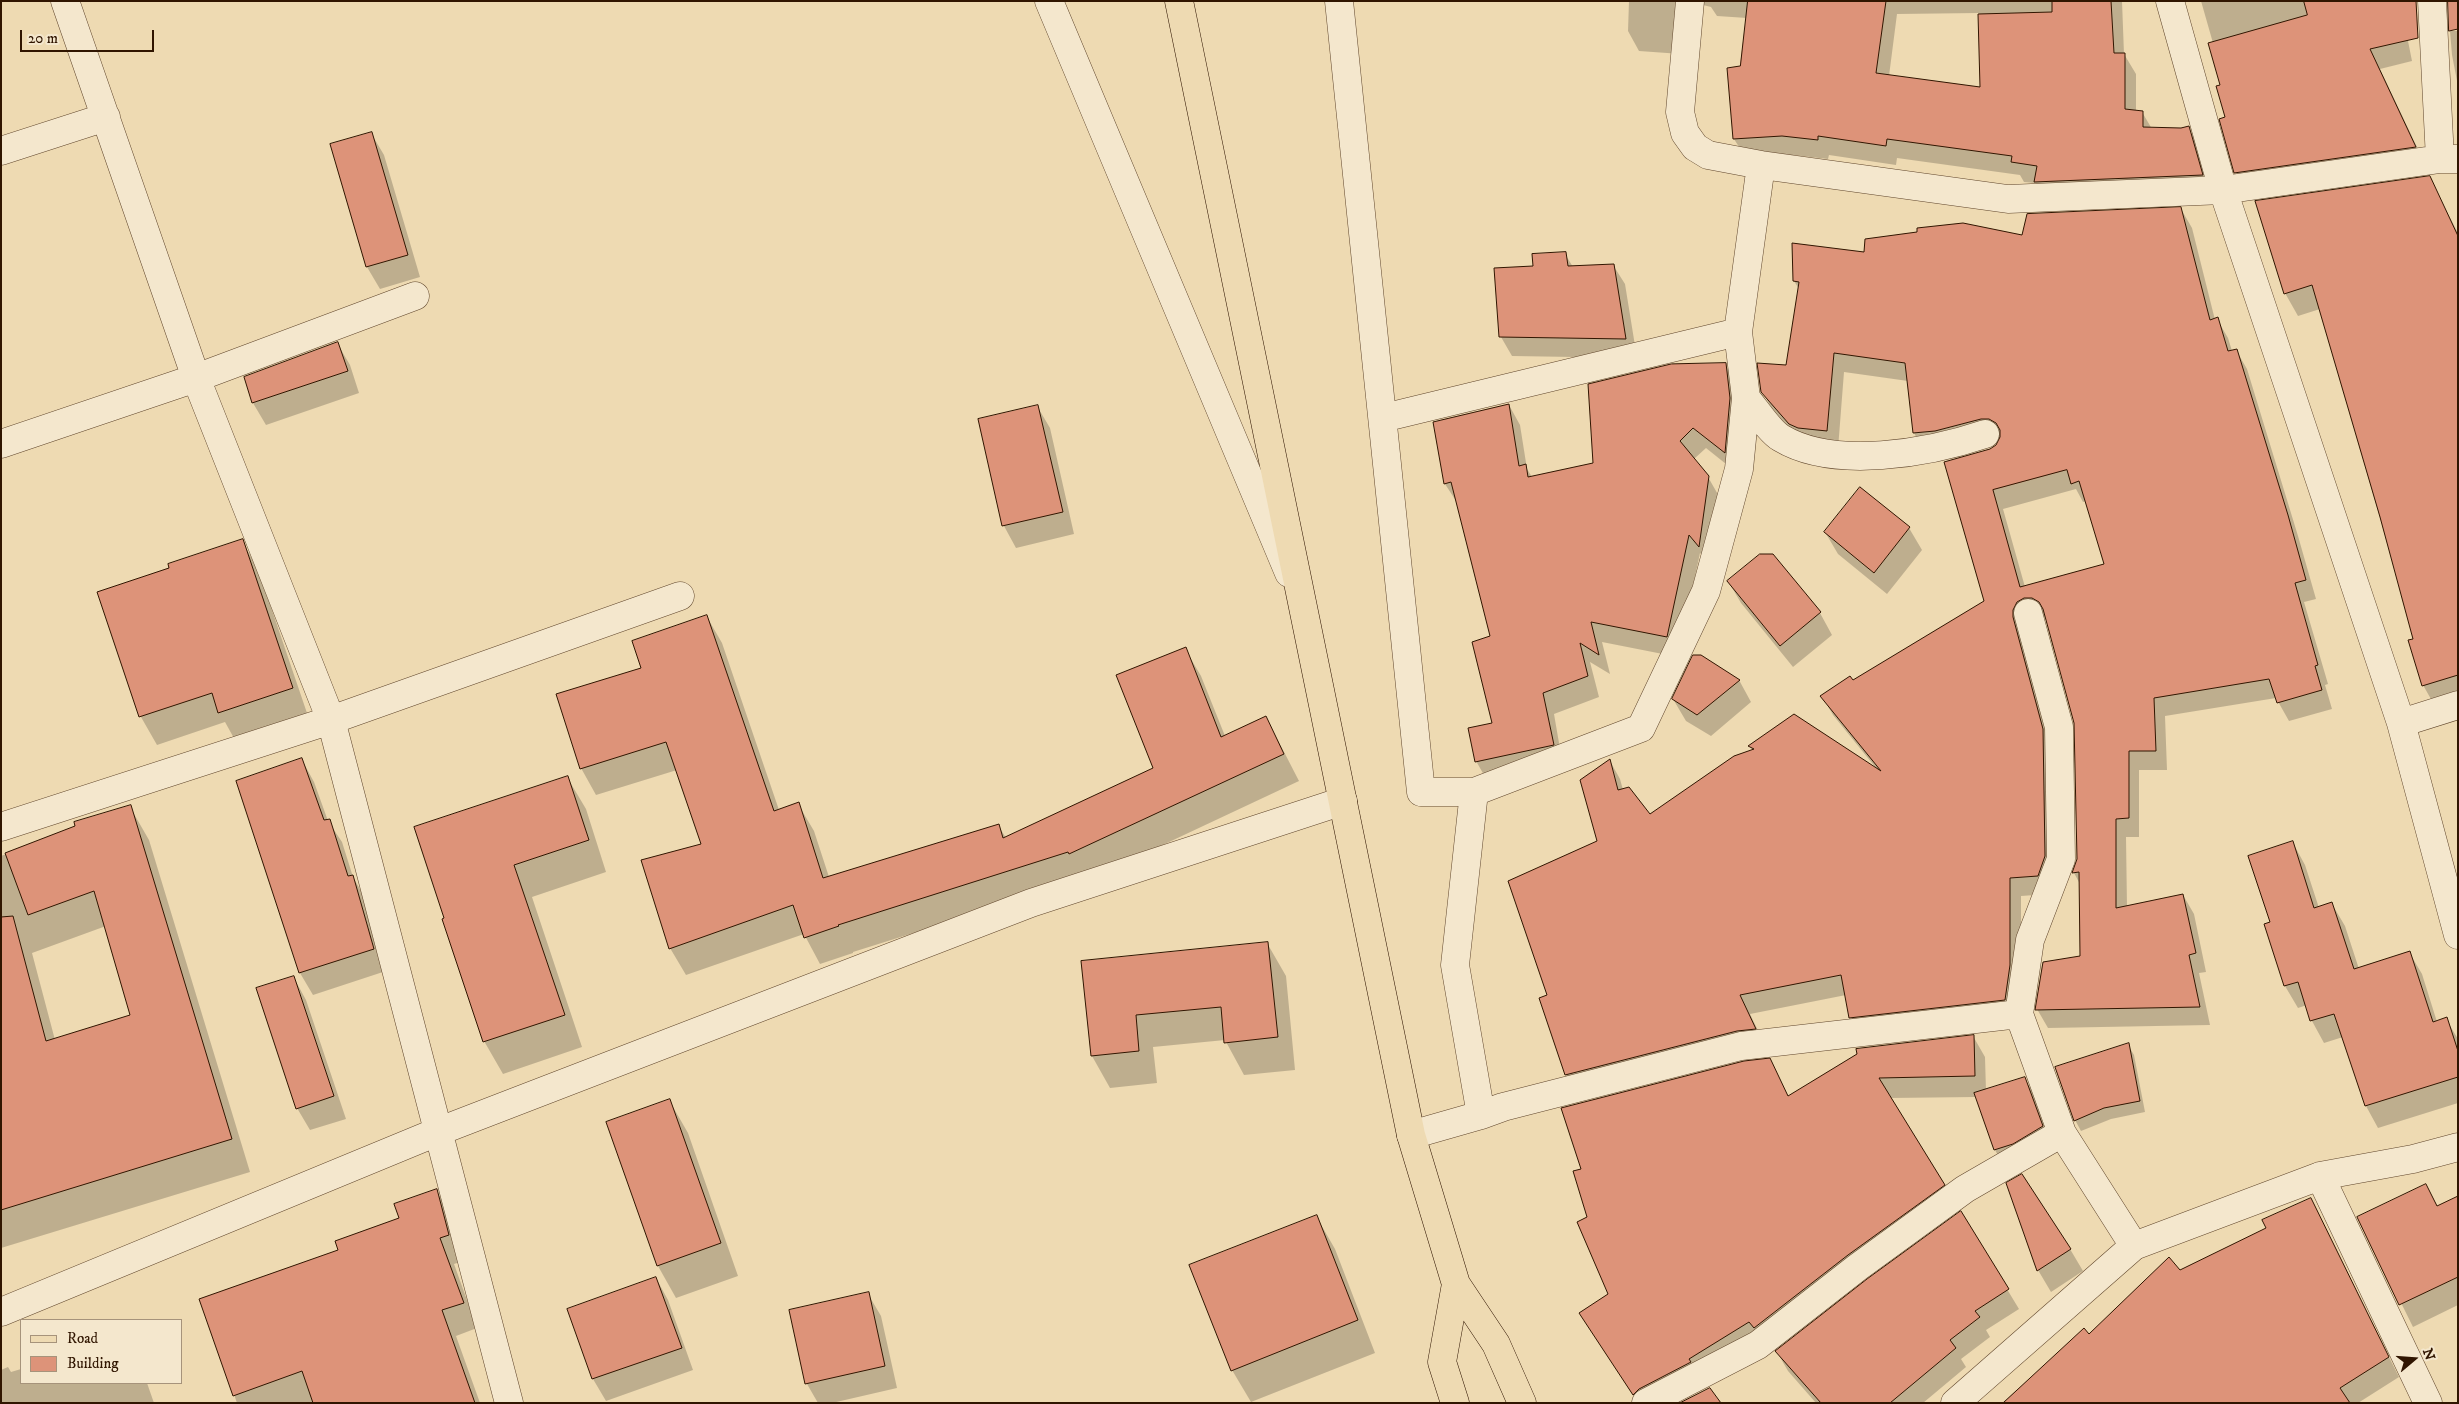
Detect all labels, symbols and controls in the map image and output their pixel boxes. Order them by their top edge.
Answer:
scale bar [22,20,156,52]
text: 20 m [28,29,58,48]
legend [20,1319,182,1384]
text: Road [67,1329,98,1348]
north arrow [2389,1334,2439,1384]
text: N [2418,1346,2439,1363]
text: Building [67,1354,119,1373]

